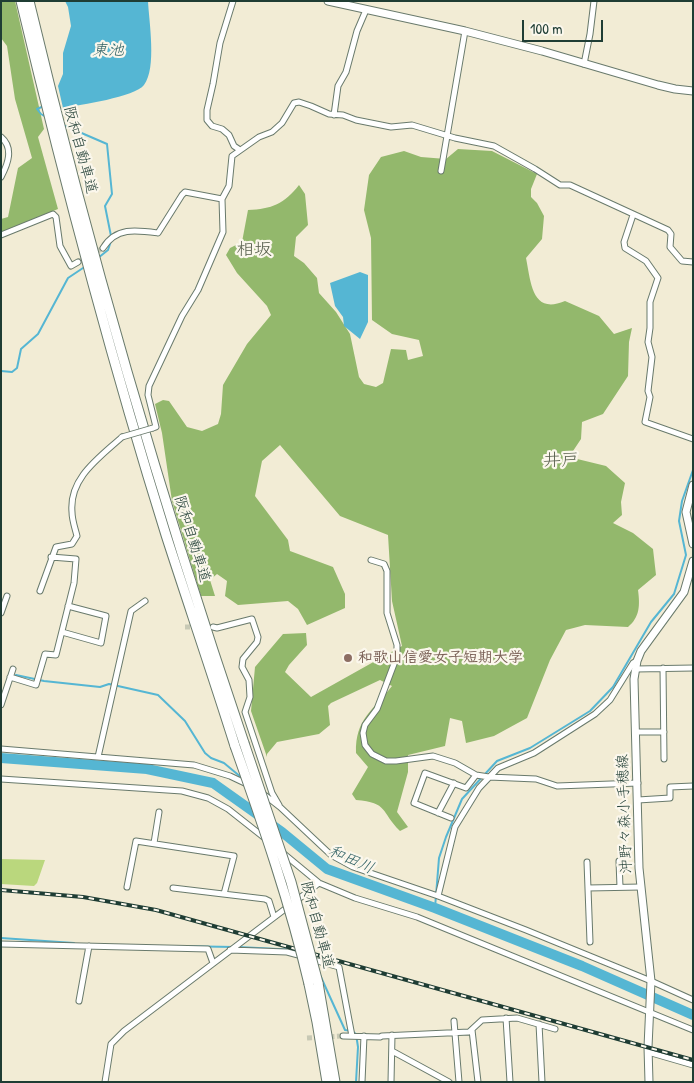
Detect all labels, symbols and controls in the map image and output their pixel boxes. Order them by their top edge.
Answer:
scale bar [524,10,605,42]
text: 100 m [530,18,563,39]
water label: 東池 [92,41,124,61]
street label: 阪和自動車道 [60,104,100,196]
district label: 相坂 [236,239,272,261]
district label: 井戸 [543,450,579,472]
street label: 阪和自動車道 [170,493,214,585]
place label: 和歌山信愛女子短期大学 [358,649,523,667]
marker: 和歌山信愛女子短期大学 [342,652,354,664]
street label: 沖野々森小手穂線 [614,754,636,874]
water label: 和田川 [325,841,377,879]
street label: 阪和自動車道 [297,879,337,971]

